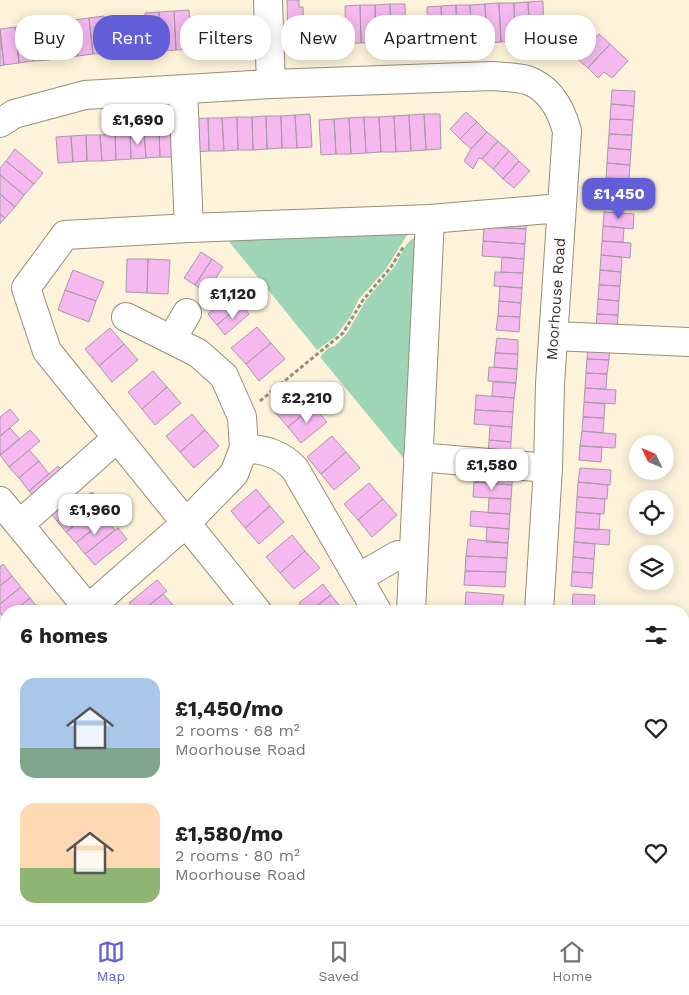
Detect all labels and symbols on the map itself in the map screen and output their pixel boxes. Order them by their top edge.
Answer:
pin: £1,690 [97,104,179,146]
pin: £1,450 [578,178,660,220]
street label: Moorhouse Road [543,237,569,361]
pin: £1,120 [192,278,274,320]
pin: £2,210 [266,382,348,424]
north arrow [629,435,674,480]
pin: £1,580 [451,448,533,491]
pin: £1,960 [54,494,136,536]

